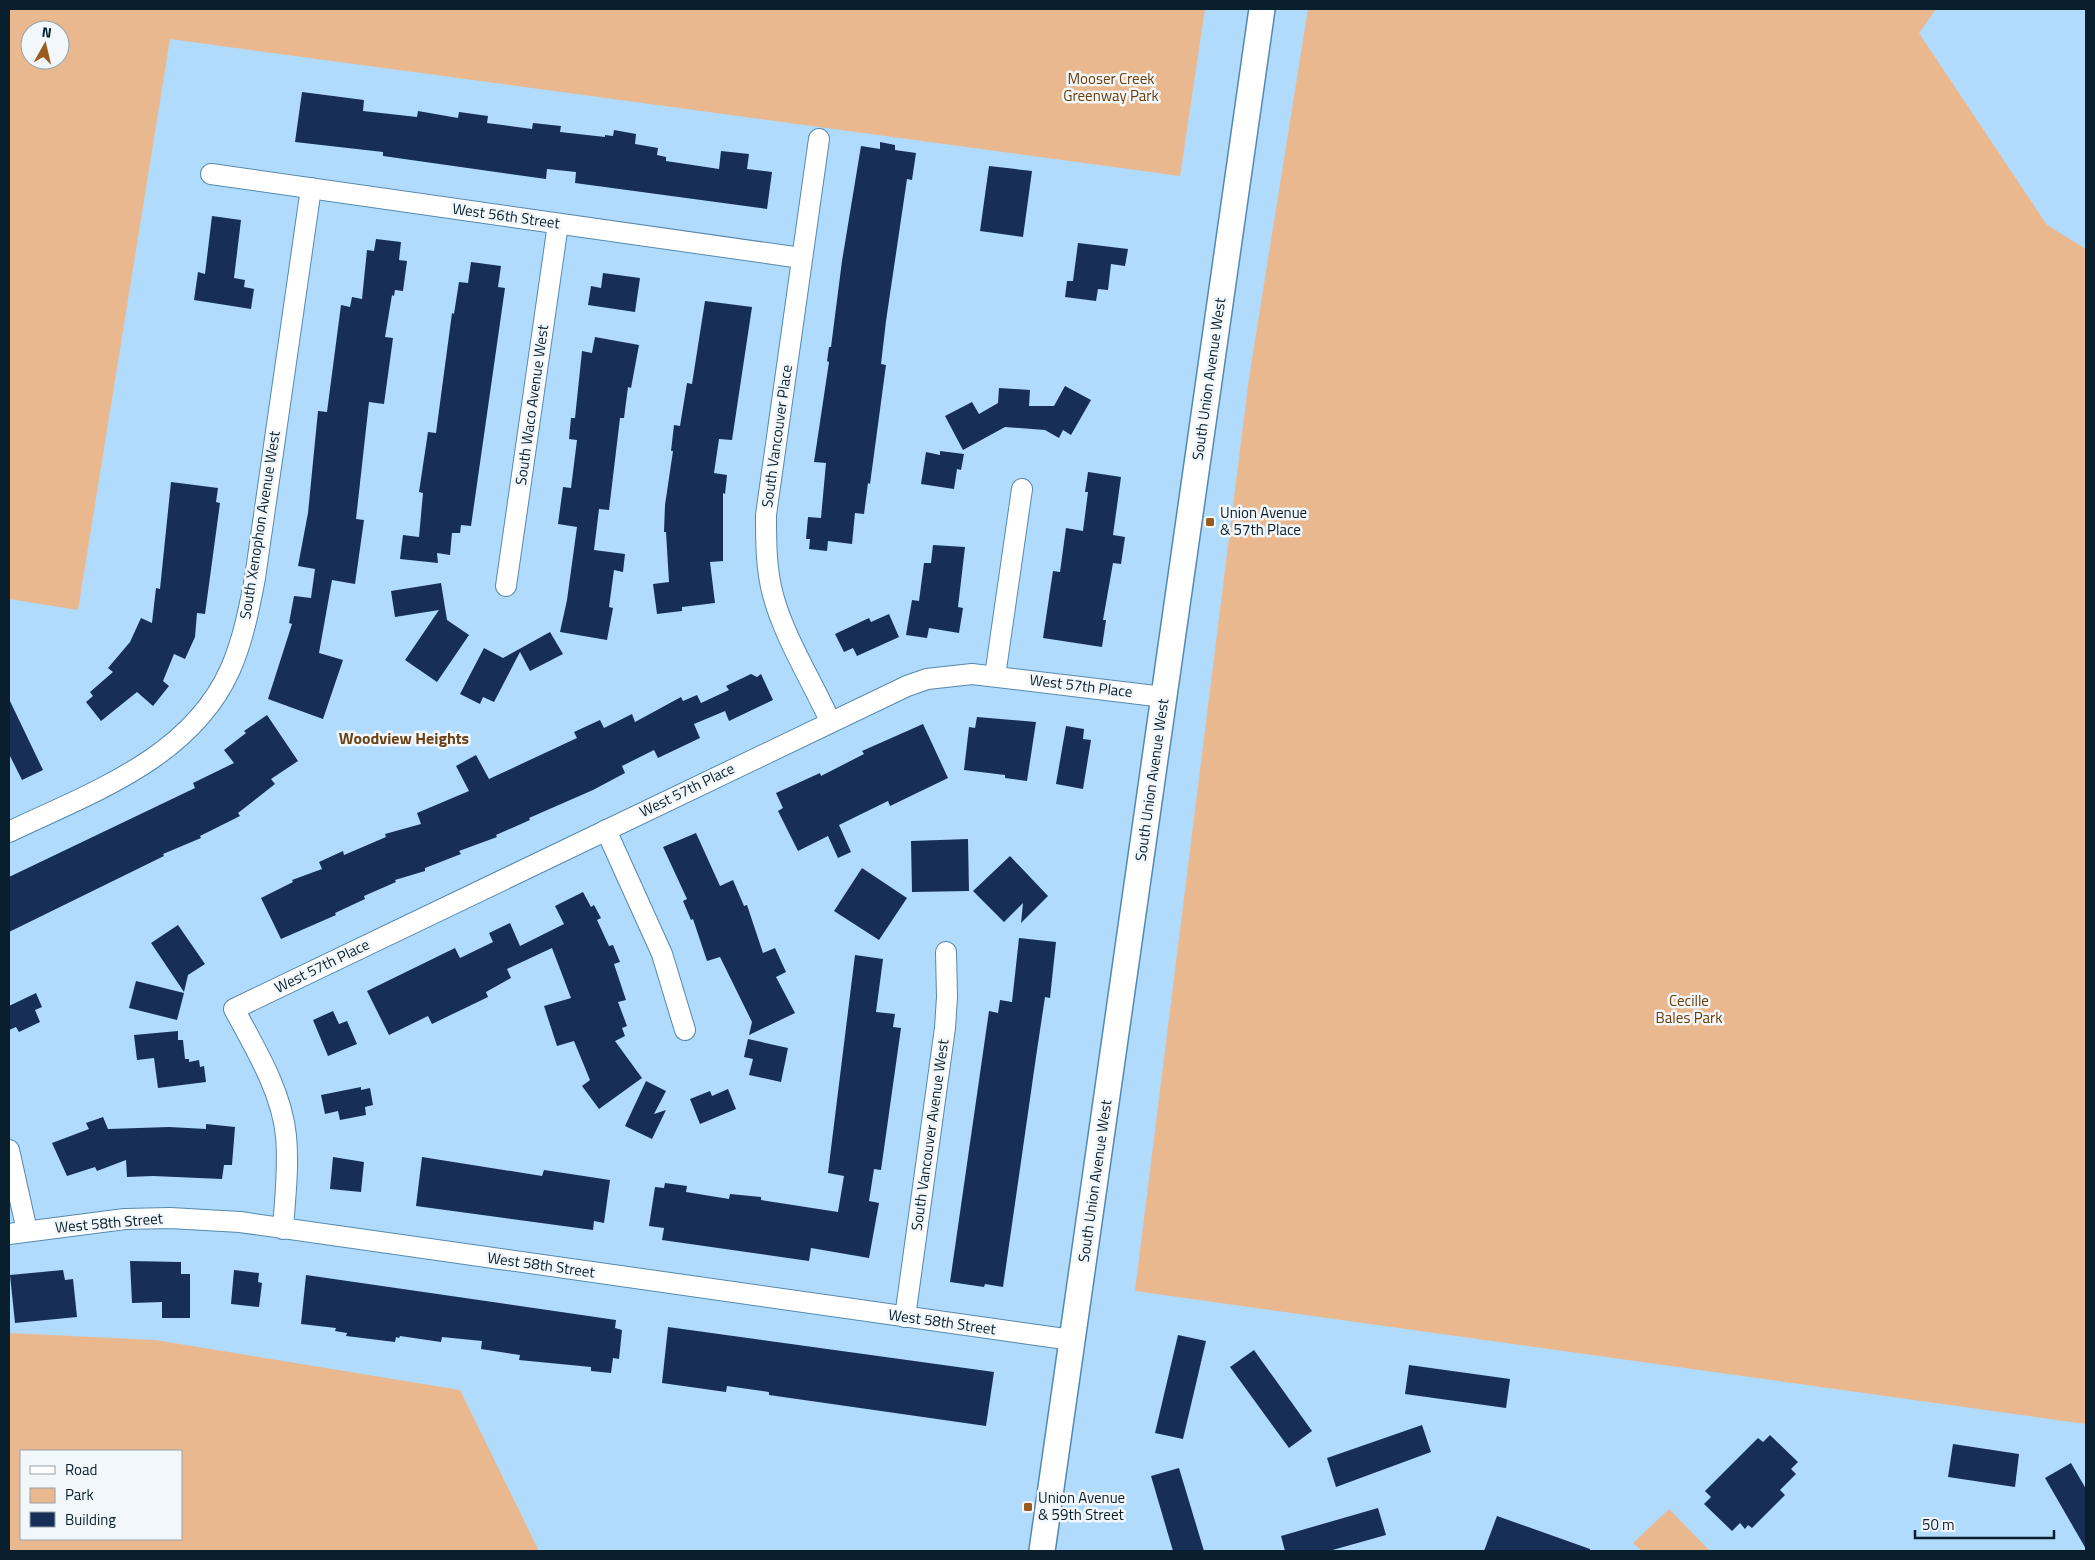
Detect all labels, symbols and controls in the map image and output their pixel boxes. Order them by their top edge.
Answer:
north arrow [20,20,70,70]
text: N [41,21,53,43]
park label: Mooser Creek Greenway Park [1063,67,1159,107]
street label: West 56th Street [451,197,562,235]
street label: South Union Avenue West [1186,295,1231,462]
street label: South Waco Avenue West [509,322,554,487]
street label: South Vancouver Place [755,363,798,509]
street label: South Xenophon Avenue West [233,428,286,621]
place label: Union Avenue & 57th Place [1220,501,1307,541]
marker: Union Avenue & 57th Place [1204,516,1216,528]
street label: West 57th Place [1028,668,1134,703]
street label: South Union Avenue West [1129,696,1174,863]
district label: Woodview Heights [339,726,469,750]
street label: West 57th Place [635,757,738,823]
street label: West 57th Place [270,933,373,999]
park label: Cecille Bales Park [1656,989,1722,1029]
street label: South Vancouver Avenue West [905,1037,954,1232]
street label: South Union Avenue West [1072,1097,1117,1264]
street label: West 58th Street [54,1206,165,1239]
street label: West 58th Street [486,1246,597,1284]
street label: West 58th Street [887,1303,998,1341]
legend [20,1450,182,1540]
text: Road [65,1458,97,1481]
text: Park [65,1483,94,1506]
place label: Union Avenue & 59th Street [1038,1486,1125,1526]
marker: Union Avenue & 59th Street [1022,1501,1034,1513]
text: Building [65,1508,116,1531]
scale bar [1915,1508,2054,1540]
text: 50 m [1922,1513,1955,1536]

